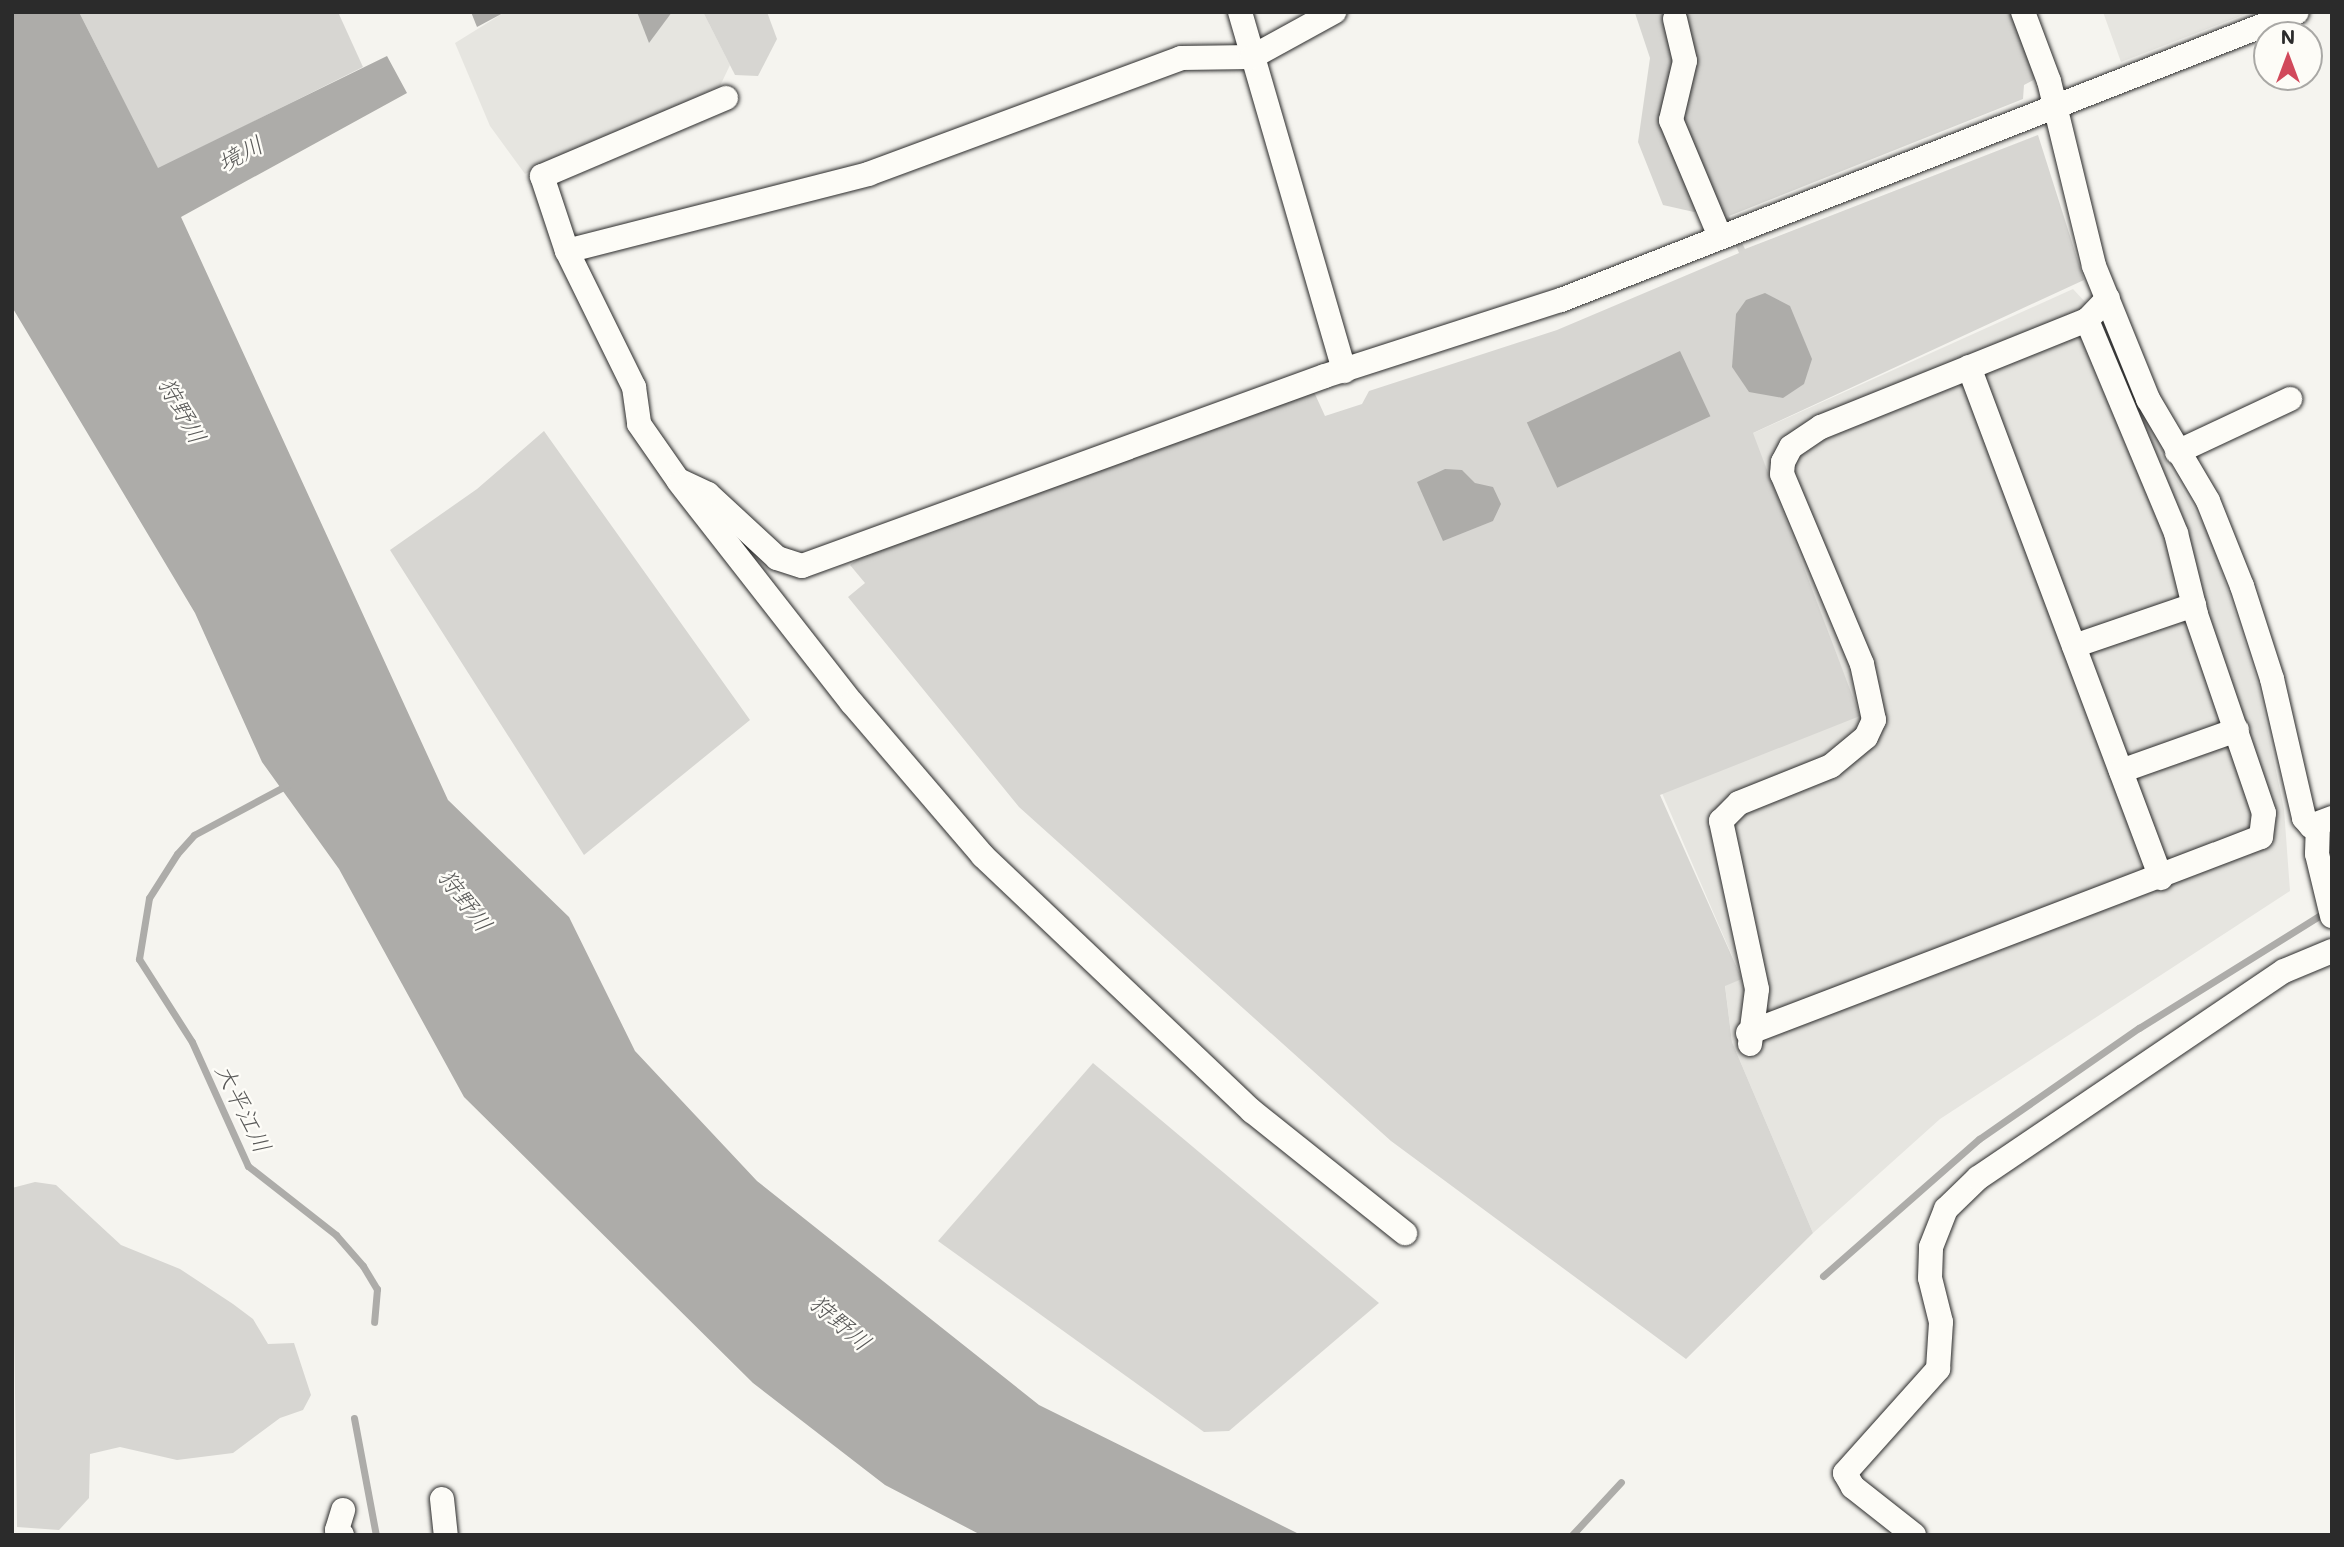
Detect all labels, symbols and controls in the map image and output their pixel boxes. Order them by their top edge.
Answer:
north arrow [2253,21,2323,91]
text: N [2281,24,2295,49]
water label: 境川 [212,129,268,177]
water label: 狩野川 [153,372,213,448]
water label: 狩野川 [433,863,499,937]
water label: 大平江川 [210,1059,278,1157]
water label: 狩野川 [804,1288,878,1356]

